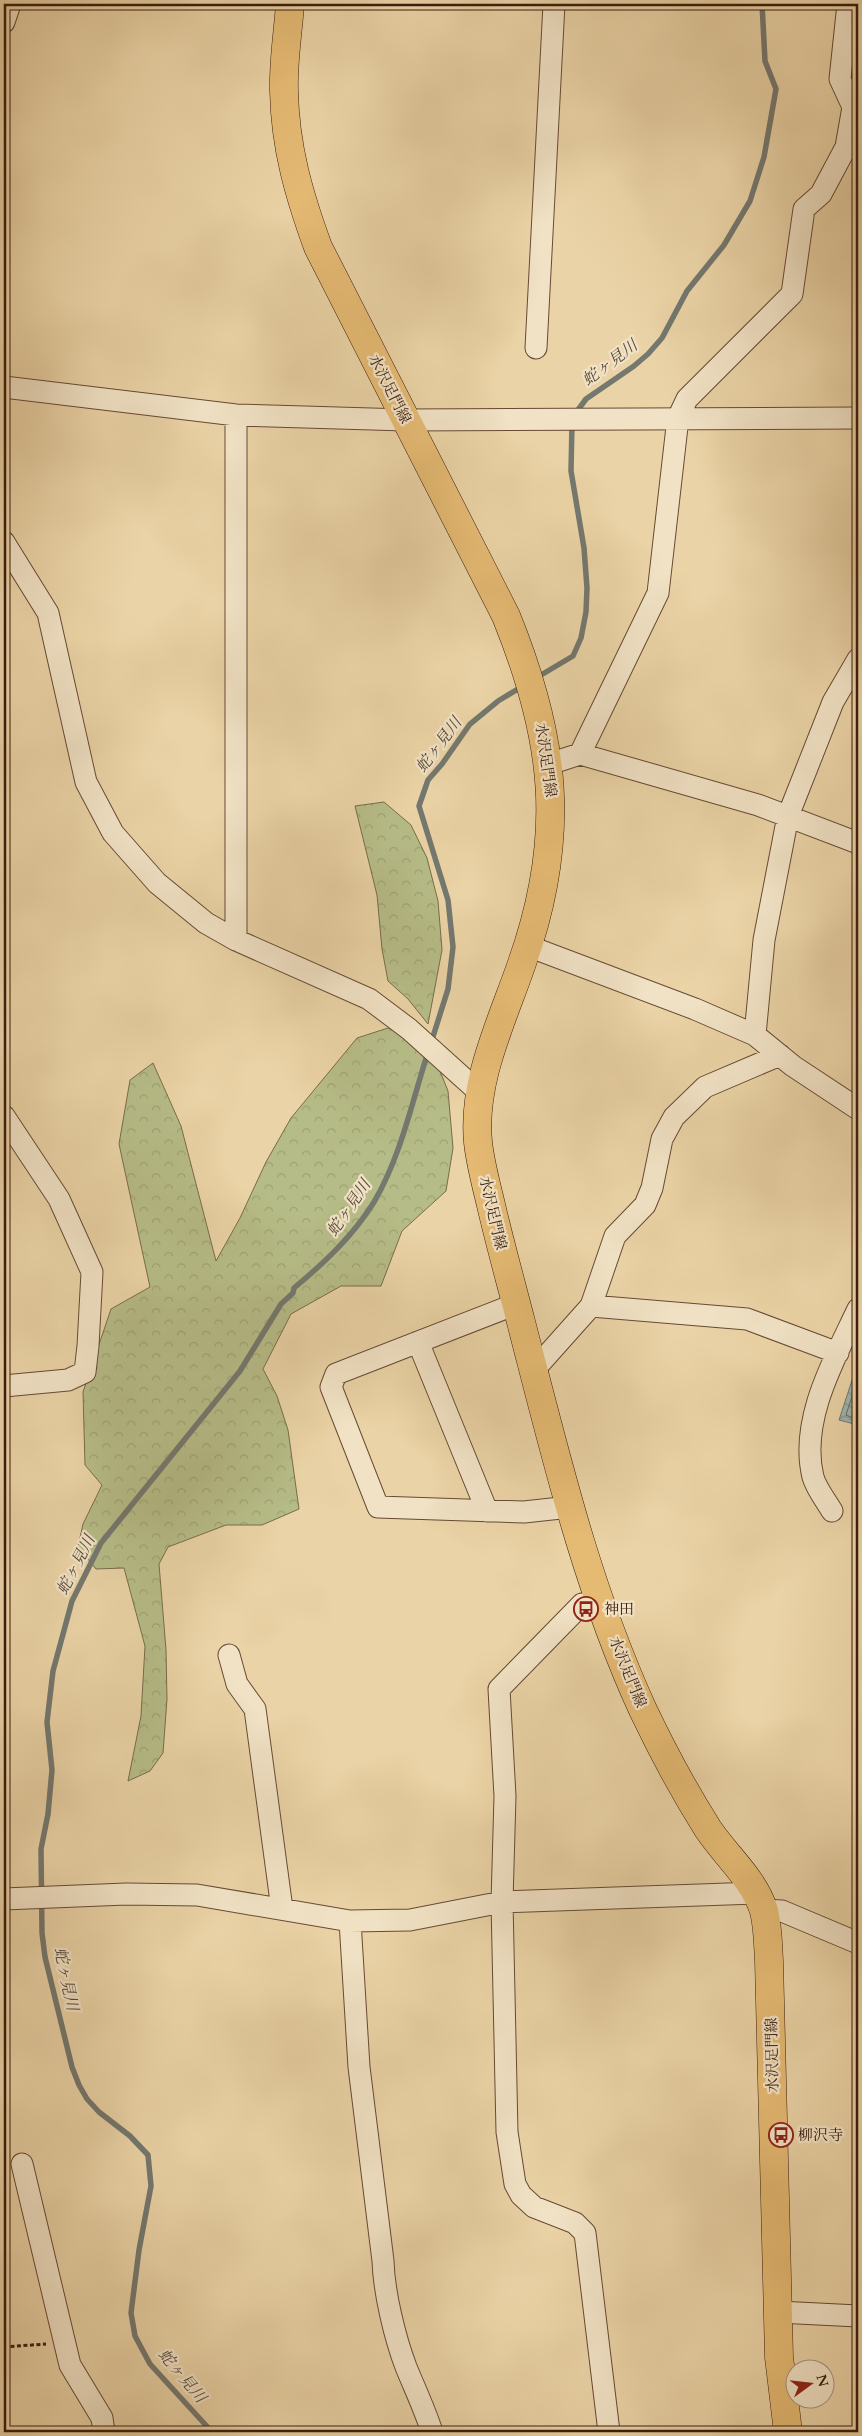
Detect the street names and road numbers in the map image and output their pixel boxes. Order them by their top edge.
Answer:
street label: 水沢足門線 [364,351,416,427]
street label: 水沢足門線 [531,721,561,799]
street label: 水沢足門線 [475,1174,511,1252]
street label: 水沢足門線 [605,1633,651,1711]
street label: 水沢足門線 [761,2017,783,2093]

